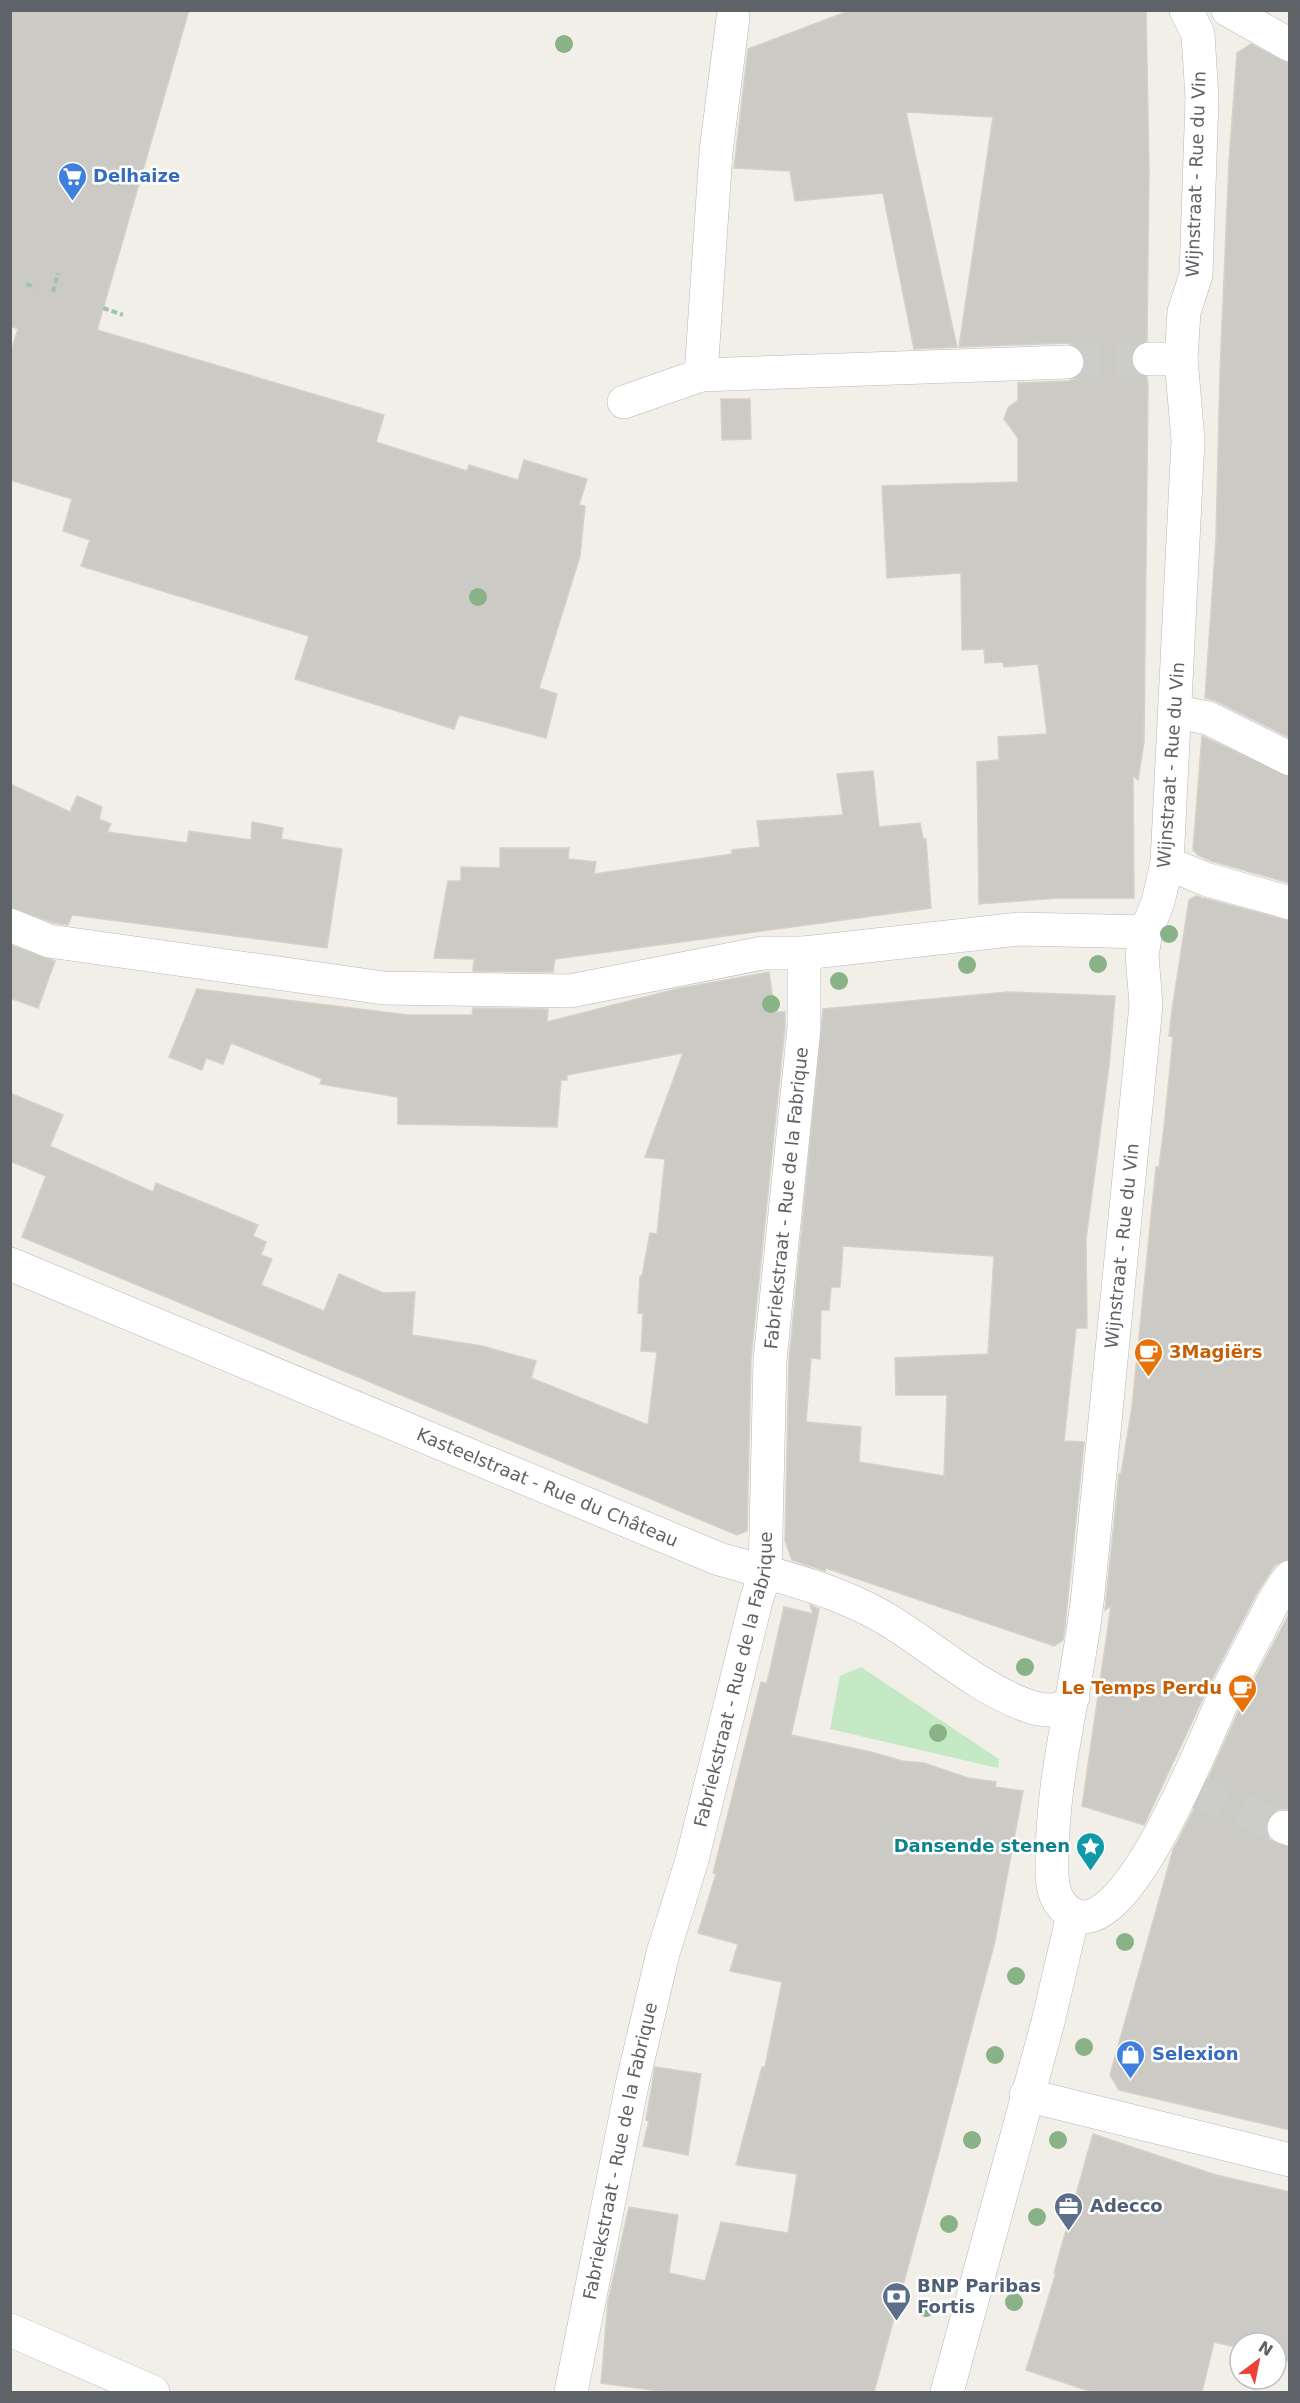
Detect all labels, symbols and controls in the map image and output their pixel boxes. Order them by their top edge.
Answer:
street label: Wijnstraat - Rue du Vin [1181,70,1210,278]
supermarket icon: Delhaize [56,160,88,202]
place label: Delhaize [93,165,180,186]
street label: Wijnstraat - Rue du Vin [1153,661,1188,869]
street label: Fabriekstraat - Rue de la Fabrique [760,1046,812,1350]
street label: Wijnstraat - Rue du Vin [1100,1142,1143,1350]
cafe icon: 3Magiërs [1132,1336,1164,1378]
place label: 3Magiërs [1169,1341,1262,1362]
street label: Kasteelstraat - Rue du Château [414,1423,681,1551]
street label: Fabriekstraat - Rue de la Fabrique [690,1531,776,1829]
cafe icon: Le Temps Perdu [1227,1672,1259,1714]
place label: Le Temps Perdu [1061,1677,1222,1698]
place icon: Dansende stenen [1075,1830,1107,1872]
place label: Dansende stenen [894,1835,1070,1856]
street label: Fabriekstraat - Rue de la Fabrique [579,2000,661,2302]
shop icon: Selexion [1115,2038,1147,2080]
place label: Selexion [1152,2043,1239,2064]
office icon: Adecco [1053,2190,1085,2232]
place label: Adecco [1090,2195,1163,2216]
place label: BNP Paribas Fortis [917,2275,1041,2317]
bank icon: BNP Paribas Fortis [880,2280,912,2322]
north arrow [1228,2331,1288,2391]
text: N [1255,2337,1276,2360]

